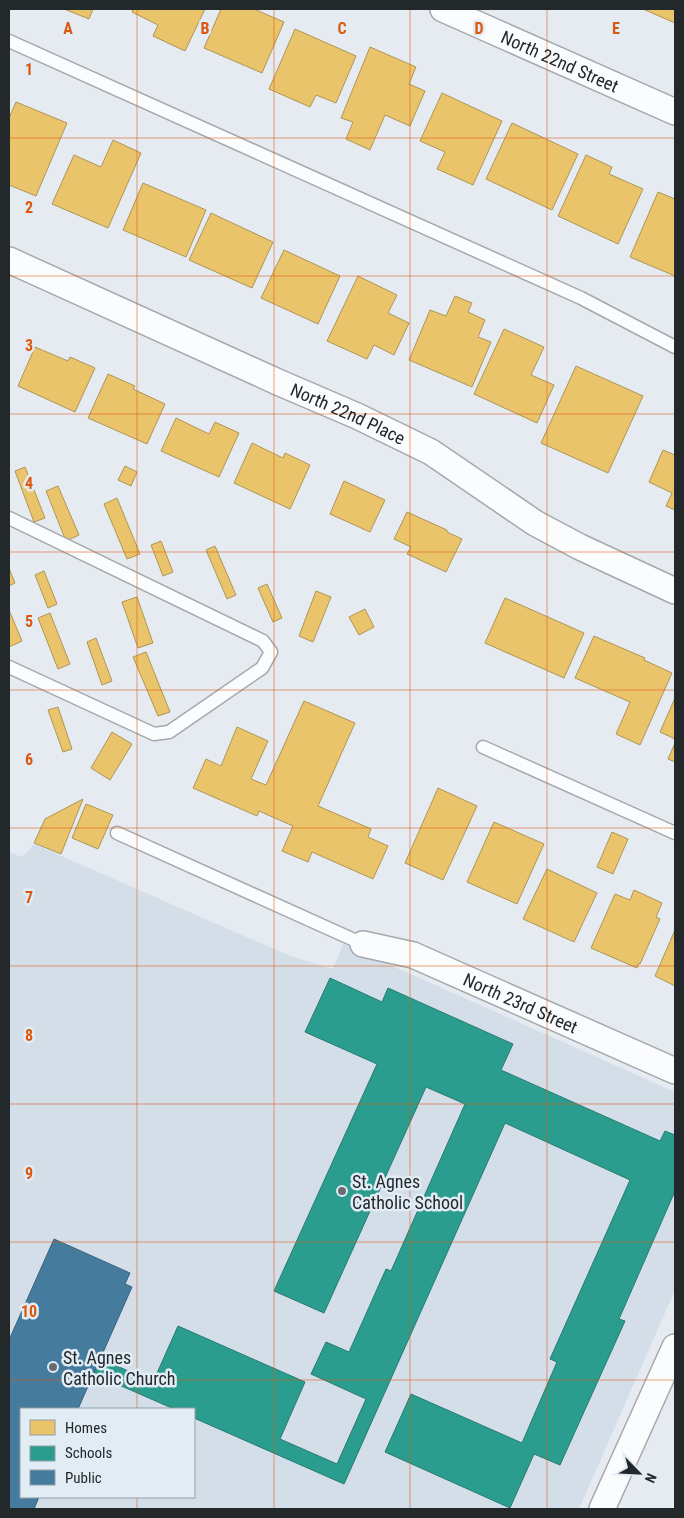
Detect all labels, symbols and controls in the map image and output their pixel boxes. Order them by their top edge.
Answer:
text: A [63,19,73,38]
text: B [201,19,210,38]
text: C [337,19,347,38]
text: D [474,19,484,38]
text: E [612,19,620,38]
street label: North 22nd Street [498,26,622,96]
text: 1 [25,60,33,79]
text: 2 [25,198,33,217]
text: 3 [25,336,33,355]
street label: North 22nd Place [288,378,409,448]
text: 4 [25,474,33,493]
text: 5 [25,612,33,631]
text: 6 [25,750,33,769]
text: 7 [25,888,33,907]
street label: North 23rd Street [460,968,581,1037]
text: 8 [25,1026,33,1045]
text: 9 [25,1164,33,1183]
place label: St. Agnes Catholic School [352,1171,463,1213]
marker: St. Agnes Catholic School [336,1185,348,1197]
text: 10 [21,1302,37,1321]
place label: St. Agnes Catholic Church [63,1347,176,1389]
marker: St. Agnes Catholic Church [47,1361,59,1373]
legend [20,1408,195,1498]
text: Homes [65,1419,107,1437]
text: Schools [65,1444,112,1462]
north arrow [614,1448,664,1498]
text: Public [65,1469,102,1487]
text: N [642,1471,660,1485]

